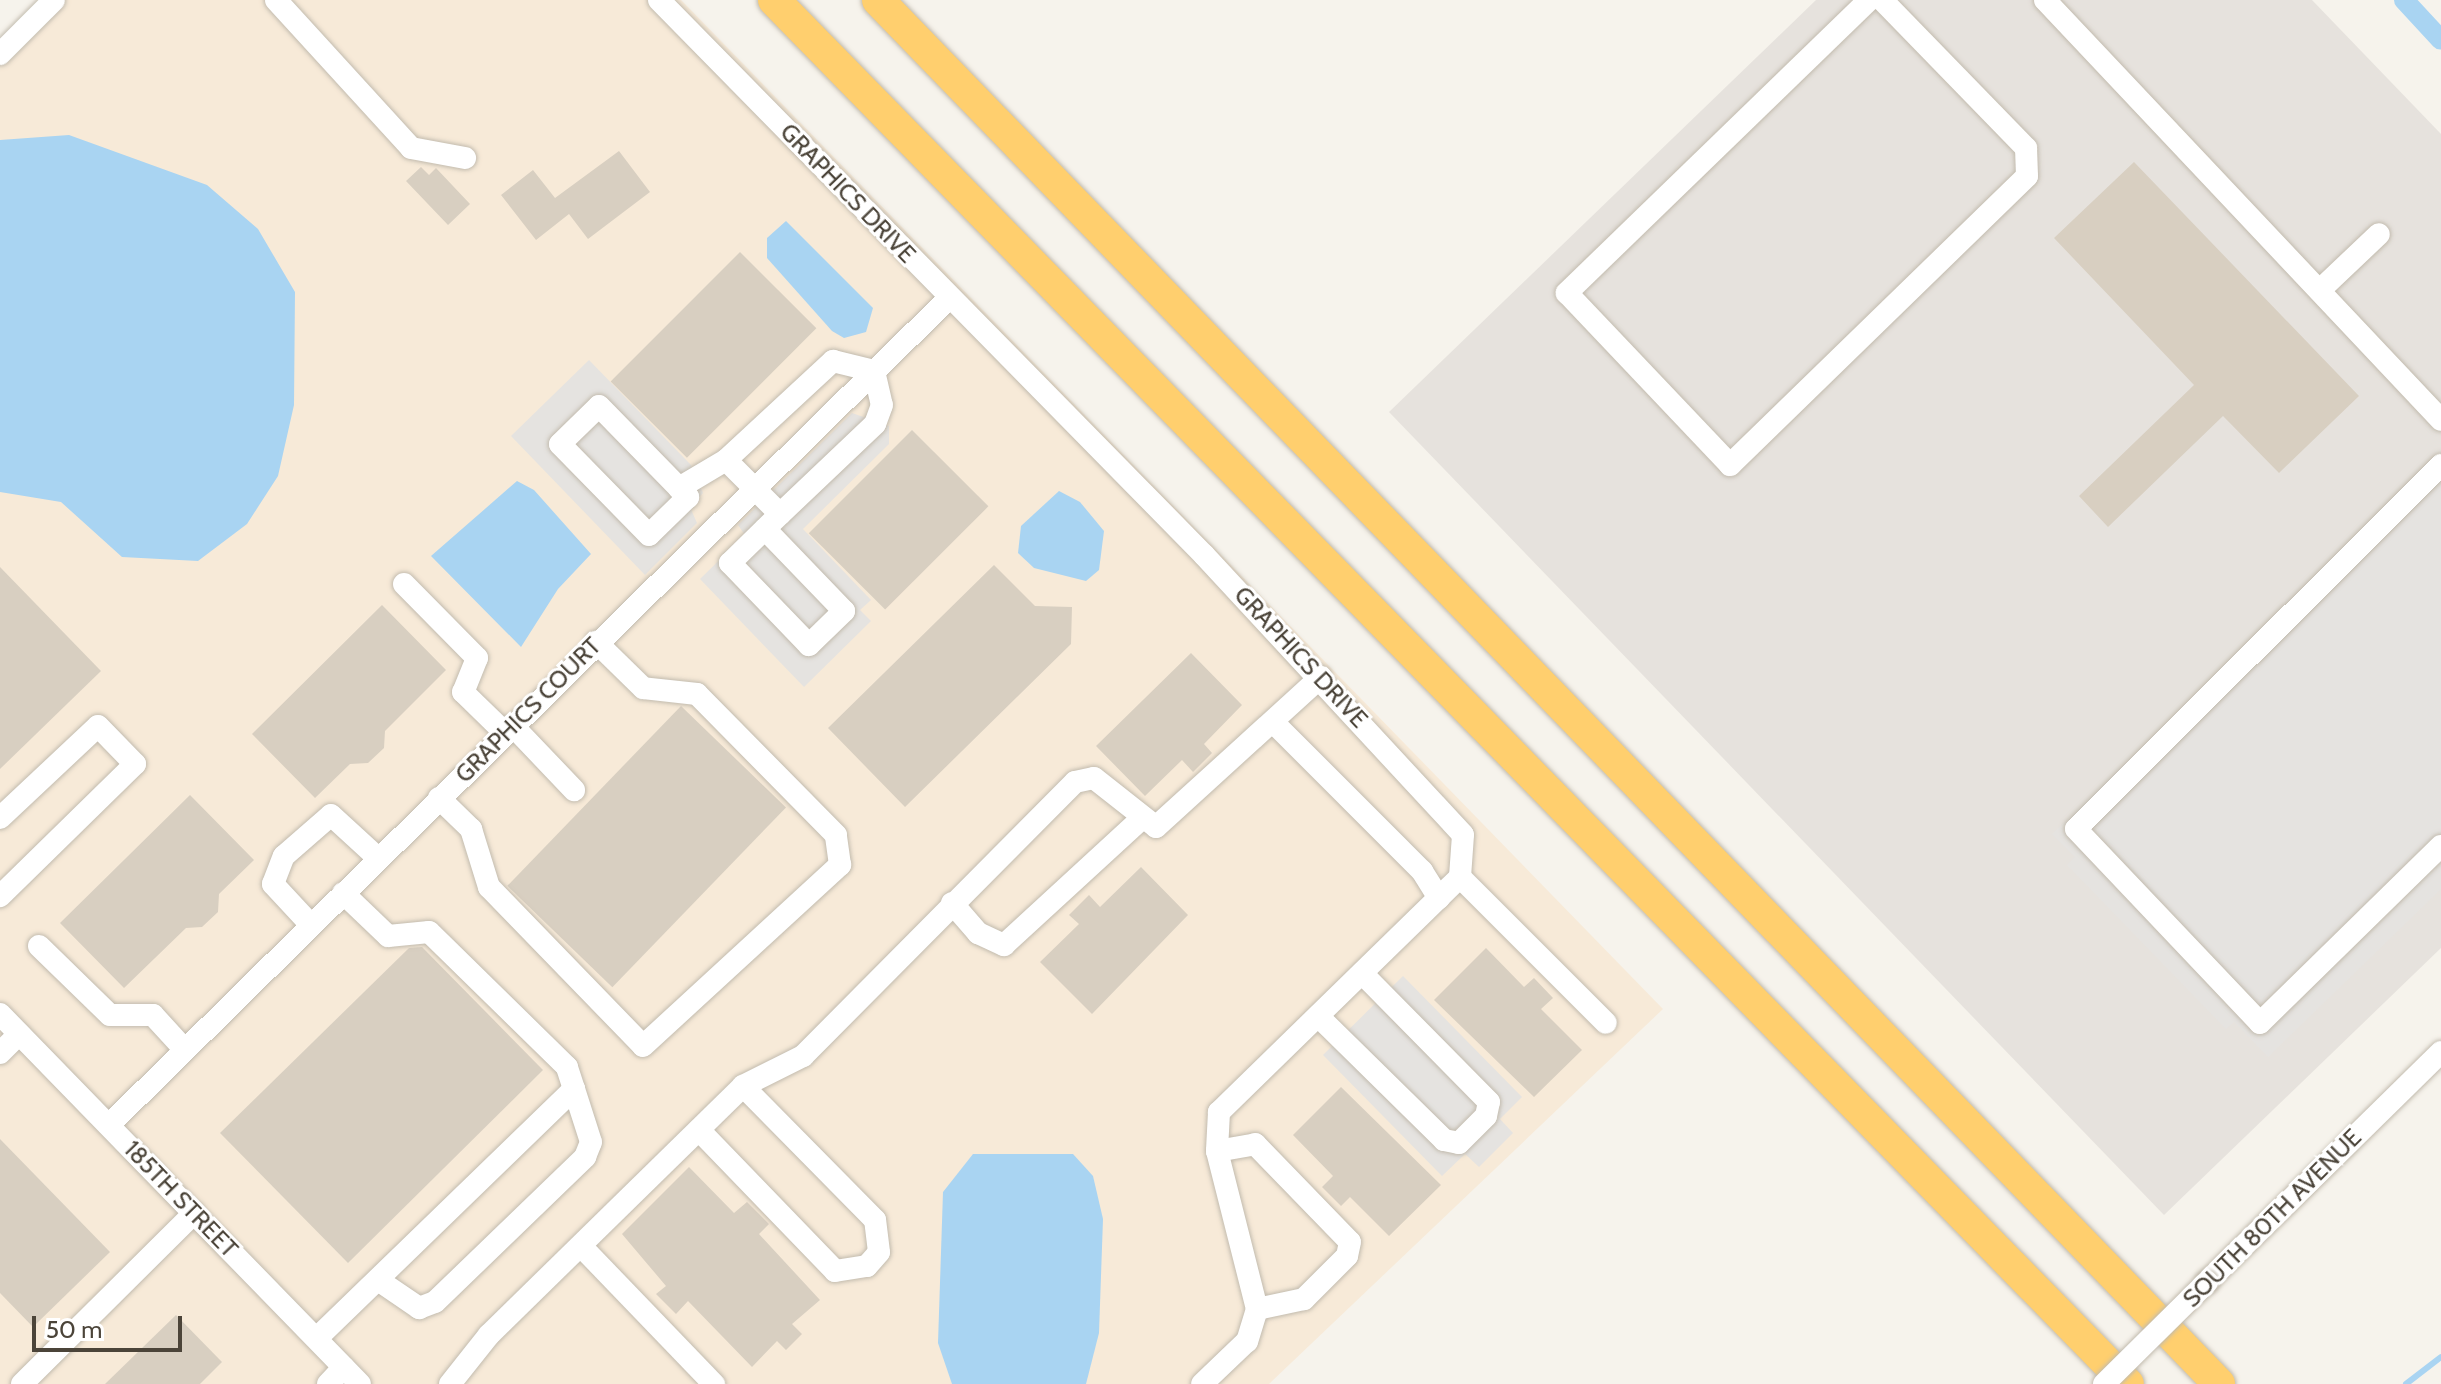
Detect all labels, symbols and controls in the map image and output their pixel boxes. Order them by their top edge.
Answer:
street label: GRAPHICS DRIVE [774,117,922,269]
street label: GRAPHICS DRIVE [1228,580,1374,734]
street label: GRAPHICS COURT [449,631,607,789]
street label: SOUTH 80TH AVENUE [2177,1123,2367,1313]
street label: 185TH STREET [118,1135,244,1263]
scale bar [36,1300,186,1350]
text: 50 m [46,1315,102,1344]

